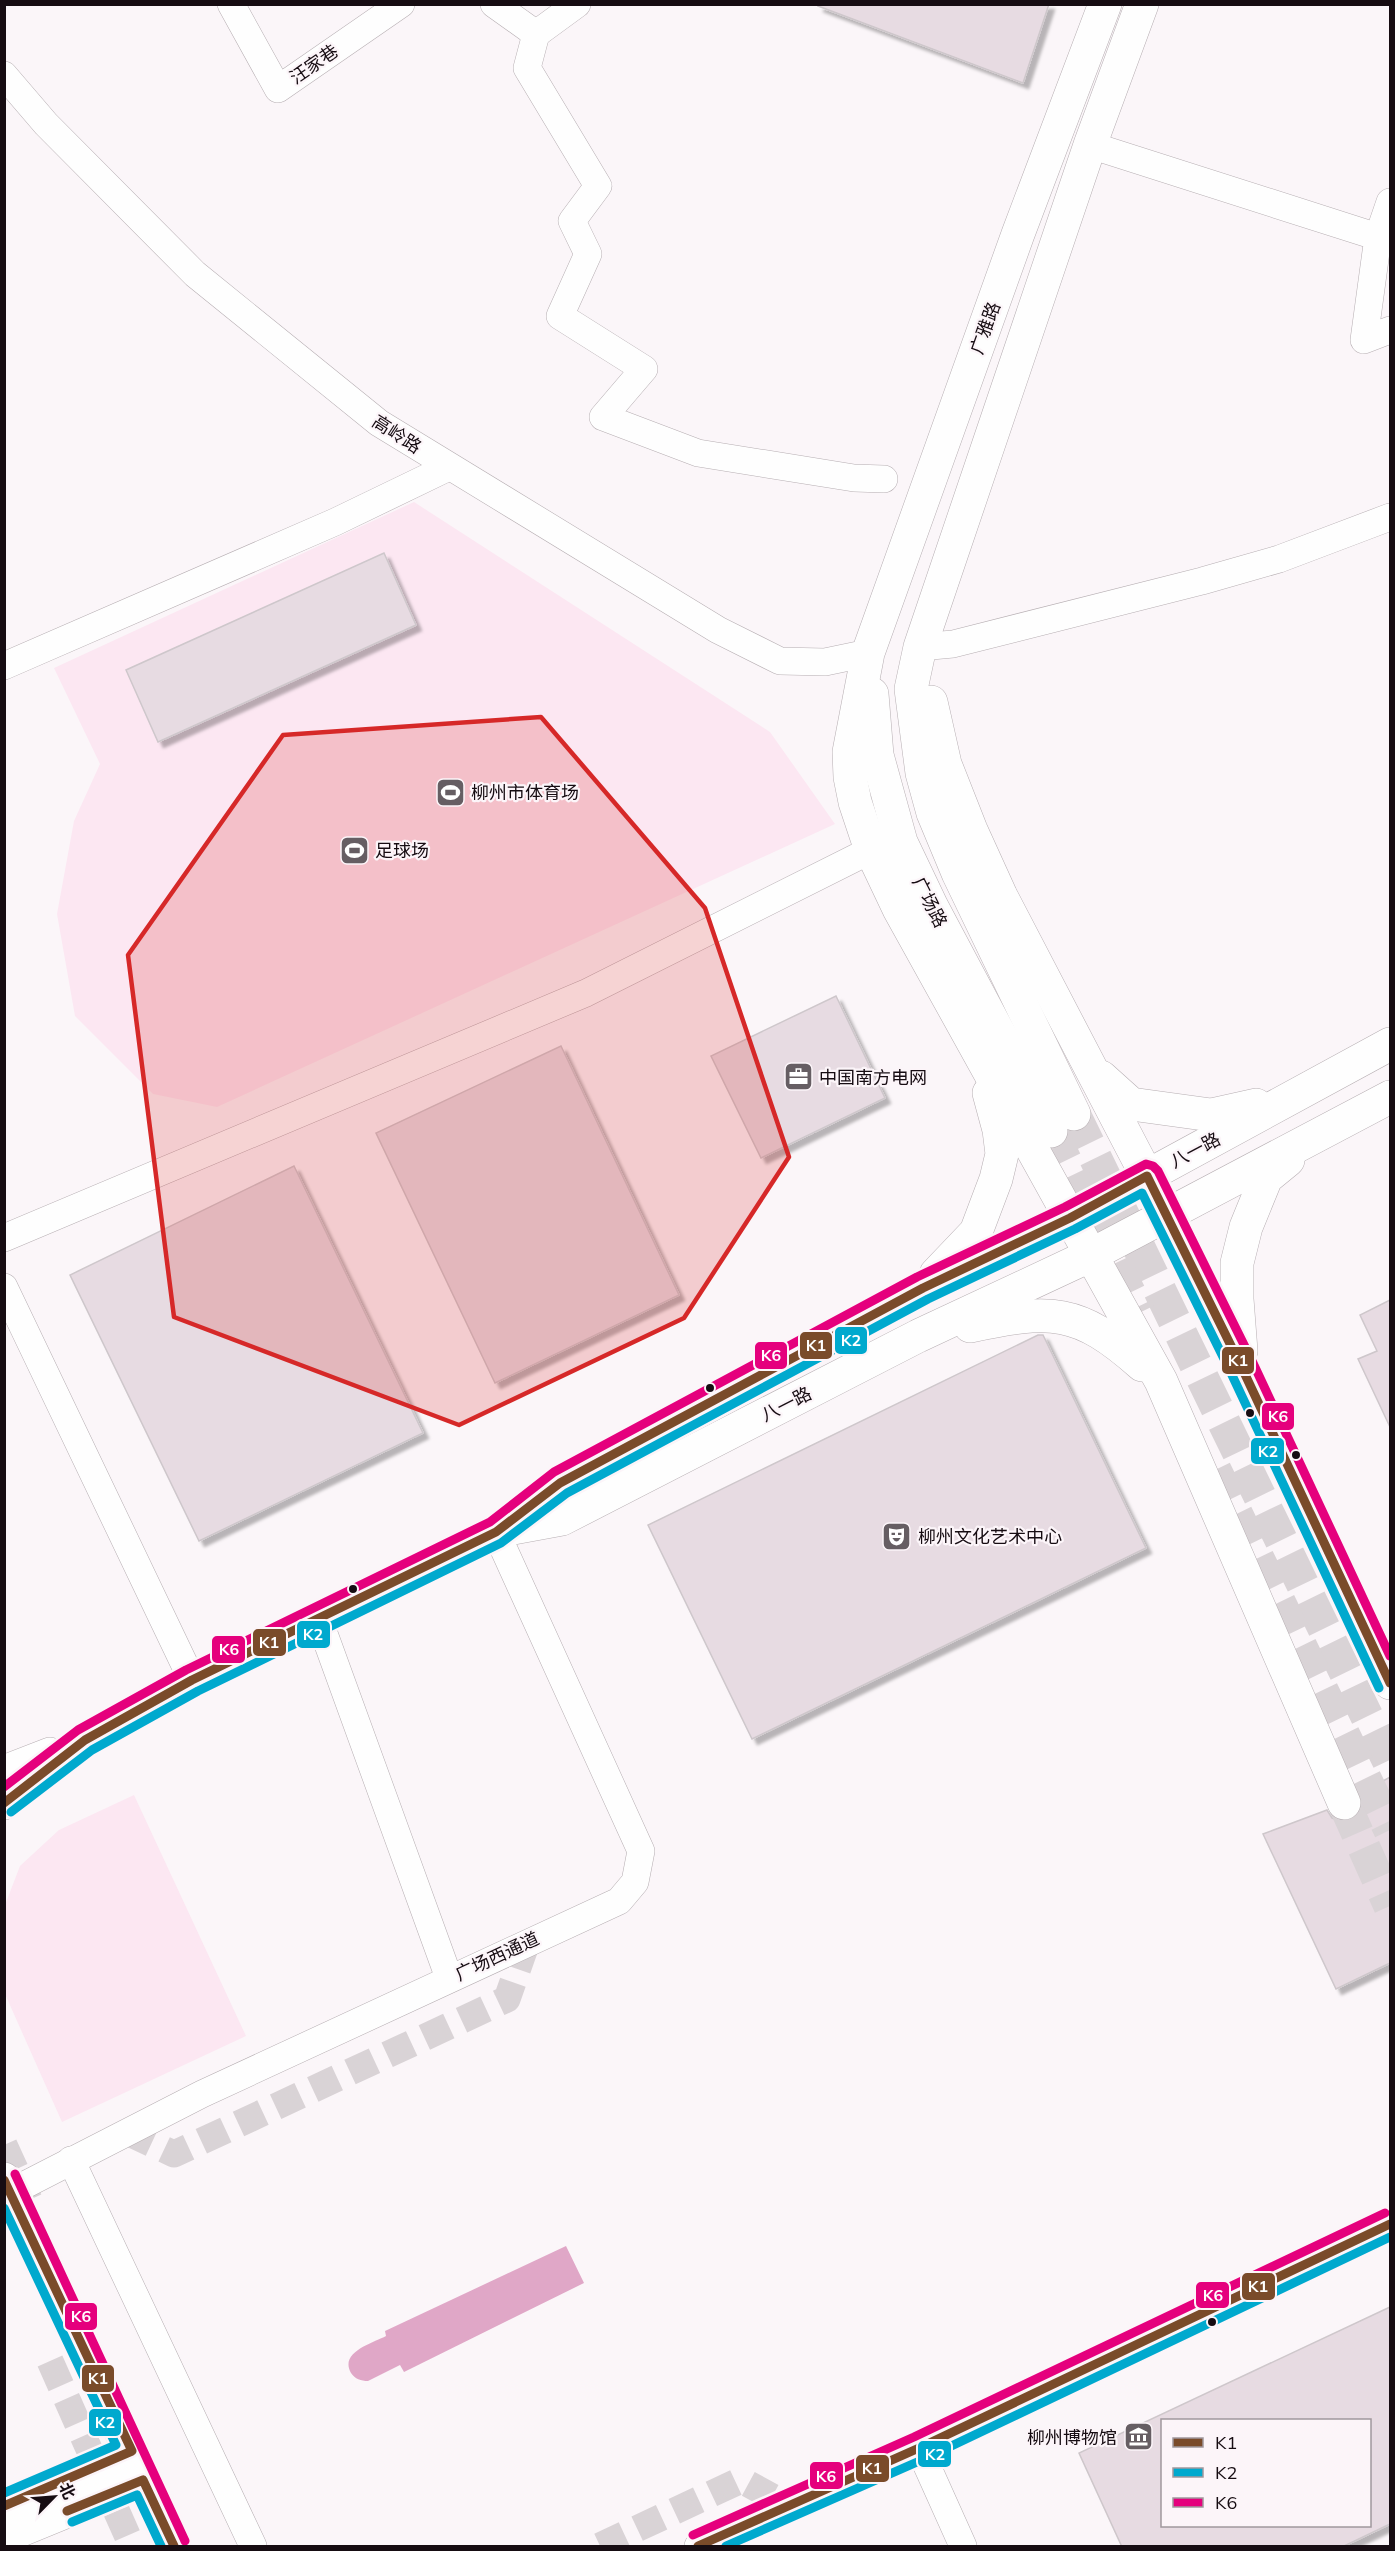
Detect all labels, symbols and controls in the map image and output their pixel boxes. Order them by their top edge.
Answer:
street label: 汪家巷 [285,39,343,89]
street label: 广雅路 [965,299,1005,357]
street label: 高岭路 [368,410,426,458]
sports icon: 柳州市体育场 [434,776,466,808]
place label: 柳州市体育场 [471,781,579,804]
sports icon: 足球场 [338,834,370,866]
place label: 足球场 [375,839,429,862]
street label: 广场路 [907,873,953,931]
office icon: 中国南方电网 [782,1061,814,1093]
place label: 中国南方电网 [819,1066,927,1089]
street label: 八一路 [1166,1127,1224,1173]
line badge: K2 [834,1326,868,1355]
text: K2 [841,1330,861,1350]
line badge: K1 [799,1331,833,1360]
text: K1 [806,1335,826,1355]
line badge: K6 [754,1341,788,1370]
text: K6 [761,1345,782,1365]
line badge: K1 [1221,1346,1255,1375]
text: K1 [1228,1350,1248,1370]
street label: 八一路 [757,1381,815,1427]
unlabelled marker [704,1382,716,1394]
line badge: K6 [1261,1402,1295,1431]
text: K6 [1268,1406,1289,1426]
unlabelled marker [1244,1407,1256,1419]
line badge: K2 [1250,1437,1285,1465]
text: K2 [1258,1441,1278,1461]
unlabelled marker [1290,1449,1302,1461]
theatre icon: 柳州文化艺术中心 [881,1520,913,1552]
place label: 柳州文化艺术中心 [918,1525,1062,1548]
unlabelled marker [347,1583,359,1595]
line badge: K2 [296,1620,331,1649]
text: K2 [303,1624,323,1644]
line badge: K1 [252,1628,287,1657]
text: K1 [259,1632,279,1652]
line badge: K6 [211,1635,246,1664]
text: K6 [219,1639,240,1659]
street label: 广场西通道 [451,1927,543,1985]
line badge: K1 [1241,2272,1276,2301]
text: K1 [1248,2276,1268,2296]
line badge: K6 [1195,2281,1230,2309]
text: K6 [1203,2285,1224,2305]
line badge: K6 [64,2302,98,2331]
text: K6 [71,2306,92,2326]
unlabelled marker [1206,2316,1218,2328]
line badge: K1 [81,2364,115,2393]
text: K1 [88,2368,108,2388]
line badge: K2 [88,2408,122,2437]
text: K2 [95,2412,115,2432]
legend [1161,2419,1371,2527]
museum icon: 柳州博物馆 [1122,2421,1154,2453]
place label: 柳州博物馆 [1027,2426,1117,2449]
text: K1 [1215,2431,1237,2454]
line badge: K2 [917,2440,952,2468]
text: K2 [925,2444,945,2464]
line badge: K1 [855,2454,890,2483]
text: K1 [862,2458,882,2478]
line badge: K6 [809,2461,844,2490]
text: K2 [1215,2461,1237,2484]
text: K6 [816,2466,837,2486]
north arrow [24,2467,84,2527]
text: 北 [55,2479,80,2502]
text: K6 [1215,2491,1237,2514]

